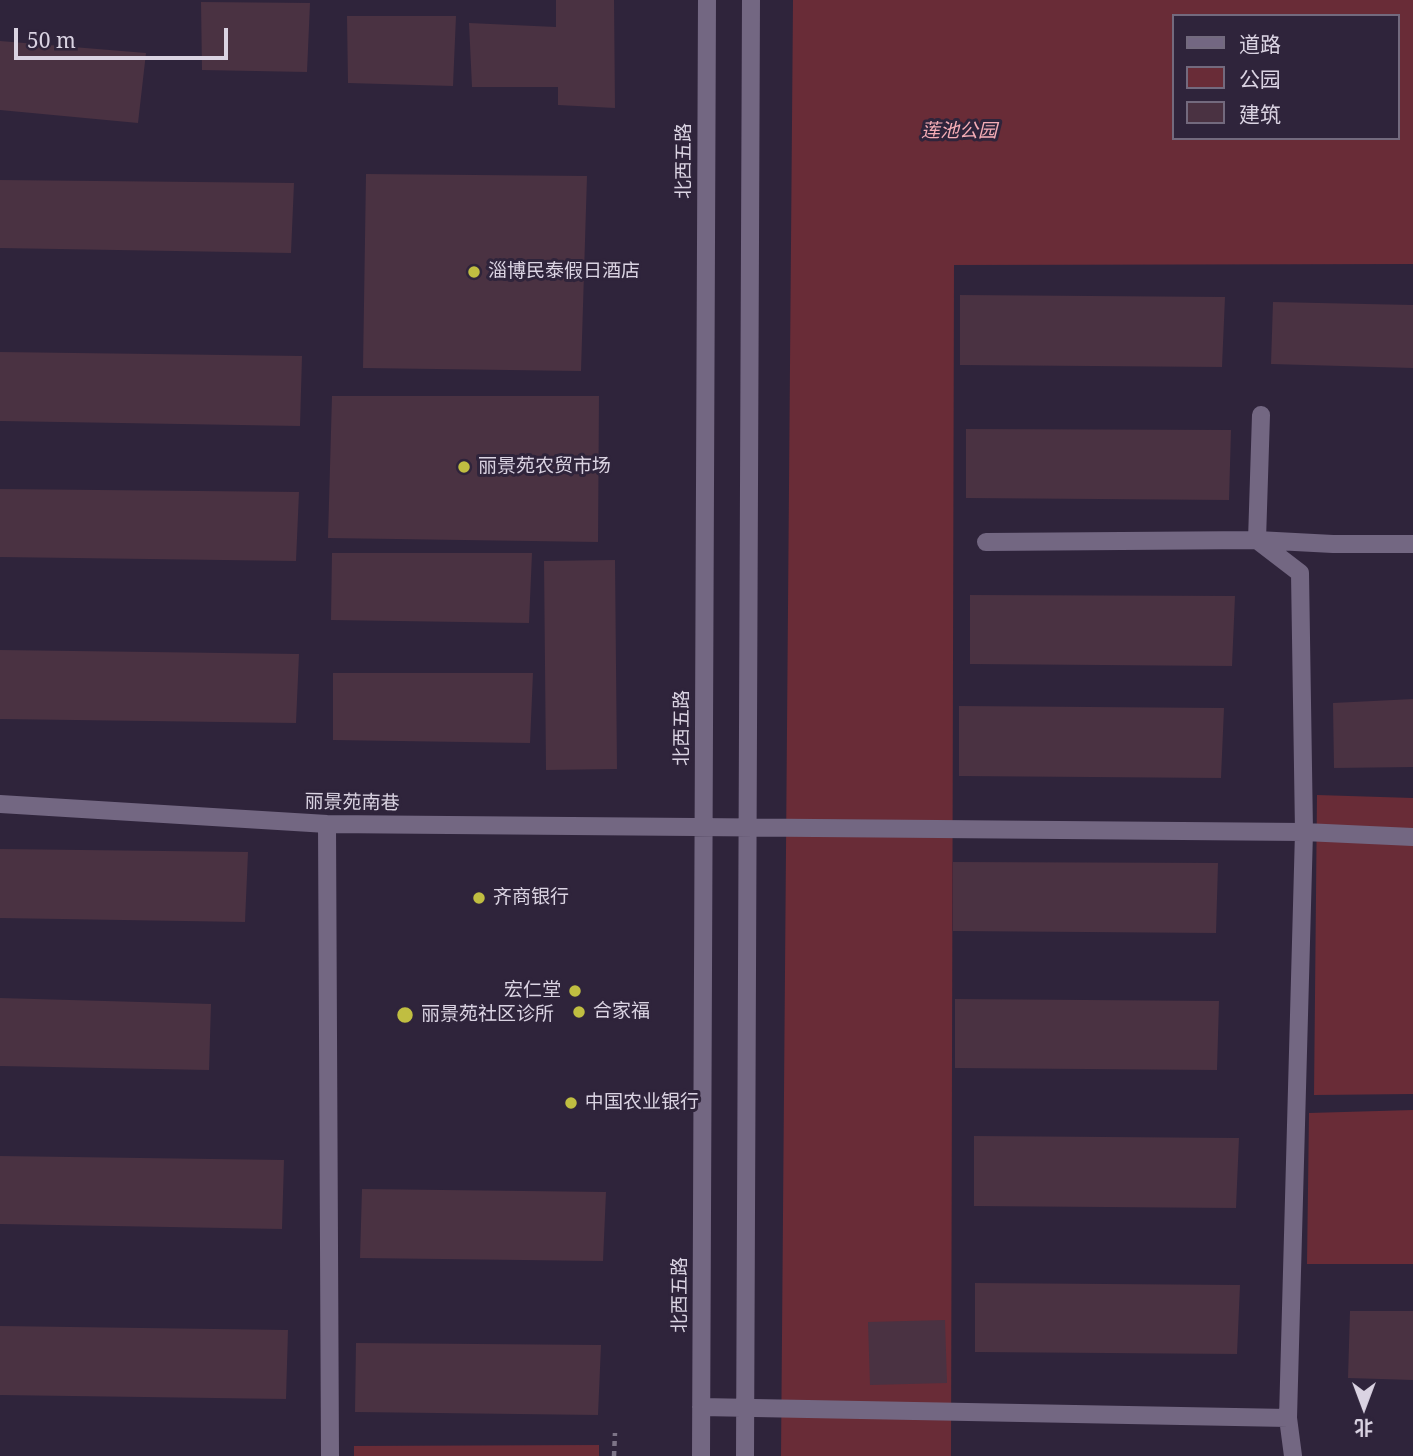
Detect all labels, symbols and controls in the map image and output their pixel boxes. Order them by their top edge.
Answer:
scale bar [18,14,231,58]
legend [1172,14,1399,140]
text: 50 m [27,26,76,54]
text: 道路 [1239,30,1281,58]
text: 公园 [1239,65,1281,93]
text: 建筑 [1239,100,1281,128]
park label: 莲池公园 [921,121,997,143]
street label: 北西五路 [674,123,696,199]
place label: 淄博民泰假日酒店 [488,261,640,283]
marker: 淄博民泰假日酒店 [466,264,482,280]
place label: 丽景苑农贸市场 [478,456,611,478]
marker: 丽景苑农贸市场 [456,459,472,475]
street label: 北西五路 [672,690,694,766]
street label: 丽景苑南巷 [304,791,400,815]
place label: 齐商银行 [493,887,569,909]
marker: 齐商银行 [471,890,487,906]
place label: 宏仁堂 [504,980,561,1002]
marker: 宏仁堂 [567,983,583,999]
place label: 合家福 [593,1001,650,1023]
place label: 丽景苑社区诊所 [421,1004,554,1026]
marker: 合家福 [571,1004,587,1020]
marker: 丽景苑社区诊所 [395,1005,415,1025]
place label: 中国农业银行 [585,1092,699,1114]
marker: 中国农业银行 [563,1095,579,1111]
street label: 北西五路 [670,1257,692,1333]
north arrow [1329,1372,1399,1442]
text: 北 [1355,1415,1374,1441]

